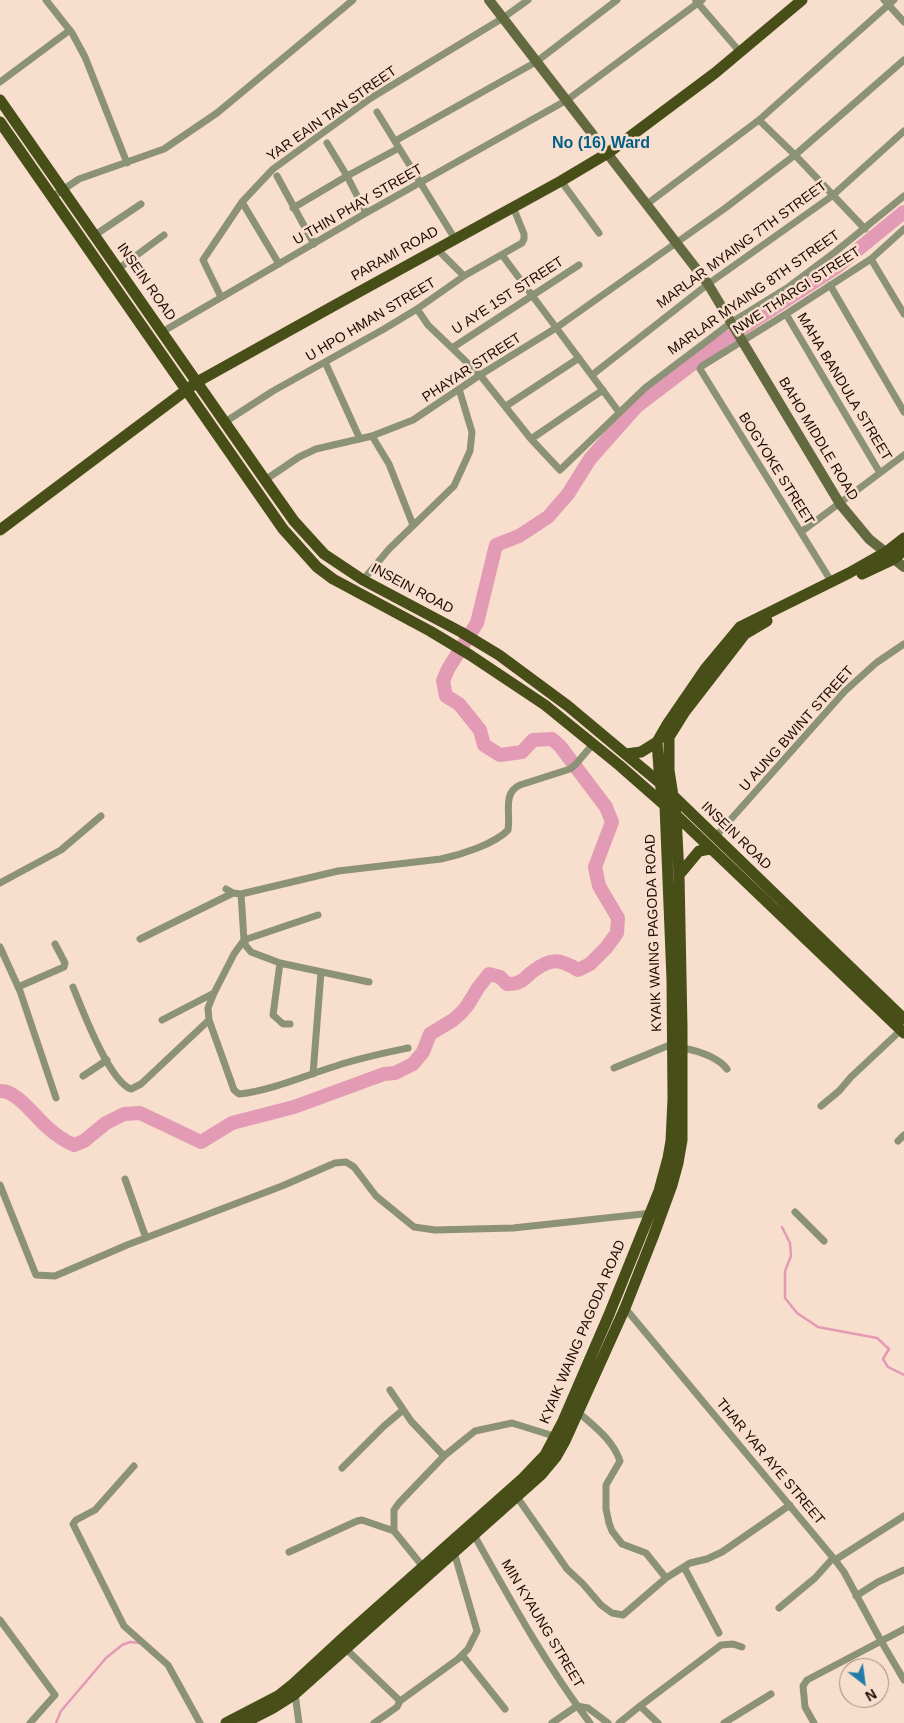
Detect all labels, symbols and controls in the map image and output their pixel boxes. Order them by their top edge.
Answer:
street label: YAR EAIN TAN STREET [264,63,400,165]
district label: No (16) Ward [552,134,650,154]
street label: U THIN PHAY STREET [290,161,426,249]
street label: MARLAR MYAING 7TH STREET [654,178,830,312]
street label: PARAMI ROAD [349,223,441,285]
street label: MARLAR MYAING 8TH STREET [665,227,843,359]
street label: INSEIN ROAD [113,240,179,324]
street label: NWE THARGI STREET [730,243,864,339]
street label: U AYE 1ST STREET [449,254,567,338]
street label: U HPO HMAN STREET [303,275,439,365]
street label: MAHA BANDULA STREET [793,310,895,464]
street label: PHAYAR STREET [419,330,525,406]
street label: BAHO MIDDLE ROAD [775,374,861,504]
street label: BOGYOKE STREET [735,410,817,528]
street label: INSEIN ROAD [368,560,456,618]
street label: U AUNG BWINT STREET [736,663,858,795]
street label: INSEIN ROAD [697,798,775,874]
street label: KYAIK WAING PAGODA ROAD [642,834,666,1032]
street label: KYAIK WAING PAGODA ROAD [537,1238,629,1426]
street label: THAR YAR AYE STREET [712,1395,828,1529]
street label: MIN KYAUNG STREET [497,1557,587,1691]
north arrow [839,1658,889,1708]
text: N [863,1686,879,1705]

